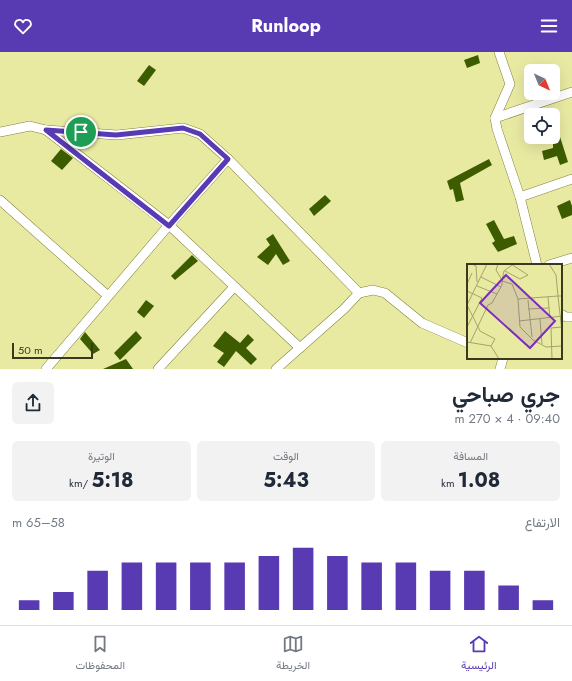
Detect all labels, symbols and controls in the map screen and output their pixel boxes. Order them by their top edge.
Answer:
text: Runloop [251,13,321,39]
icon: heart [12,15,34,37]
icon: menu [538,15,560,37]
north arrow [524,64,560,100]
map controls [524,64,560,144]
button: locate [524,108,560,144]
pin [64,115,98,149]
icon: arrive [70,121,92,143]
inset map [467,264,562,359]
scale bar [12,341,93,360]
text: 50 m [18,342,43,358]
text: جري صباحي [452,378,560,410]
button: share [12,382,54,424]
text: 09:40 · 4 × 270 m [454,409,560,428]
text: الوتيرة [88,448,115,464]
text: الوقت [273,448,299,464]
text: المسافة [453,448,488,464]
text: 5:18 [92,466,134,495]
text: 5:43 [263,466,309,495]
text: 1.08 [458,466,500,495]
text: /km [69,475,92,491]
text: km [441,475,458,491]
text: 58–65 m [12,513,65,532]
text: الارتفاع [525,513,560,532]
tab: المحفوظات [76,633,125,675]
tab: الخريطة [276,633,310,675]
tab: الرئيسية [461,633,497,675]

